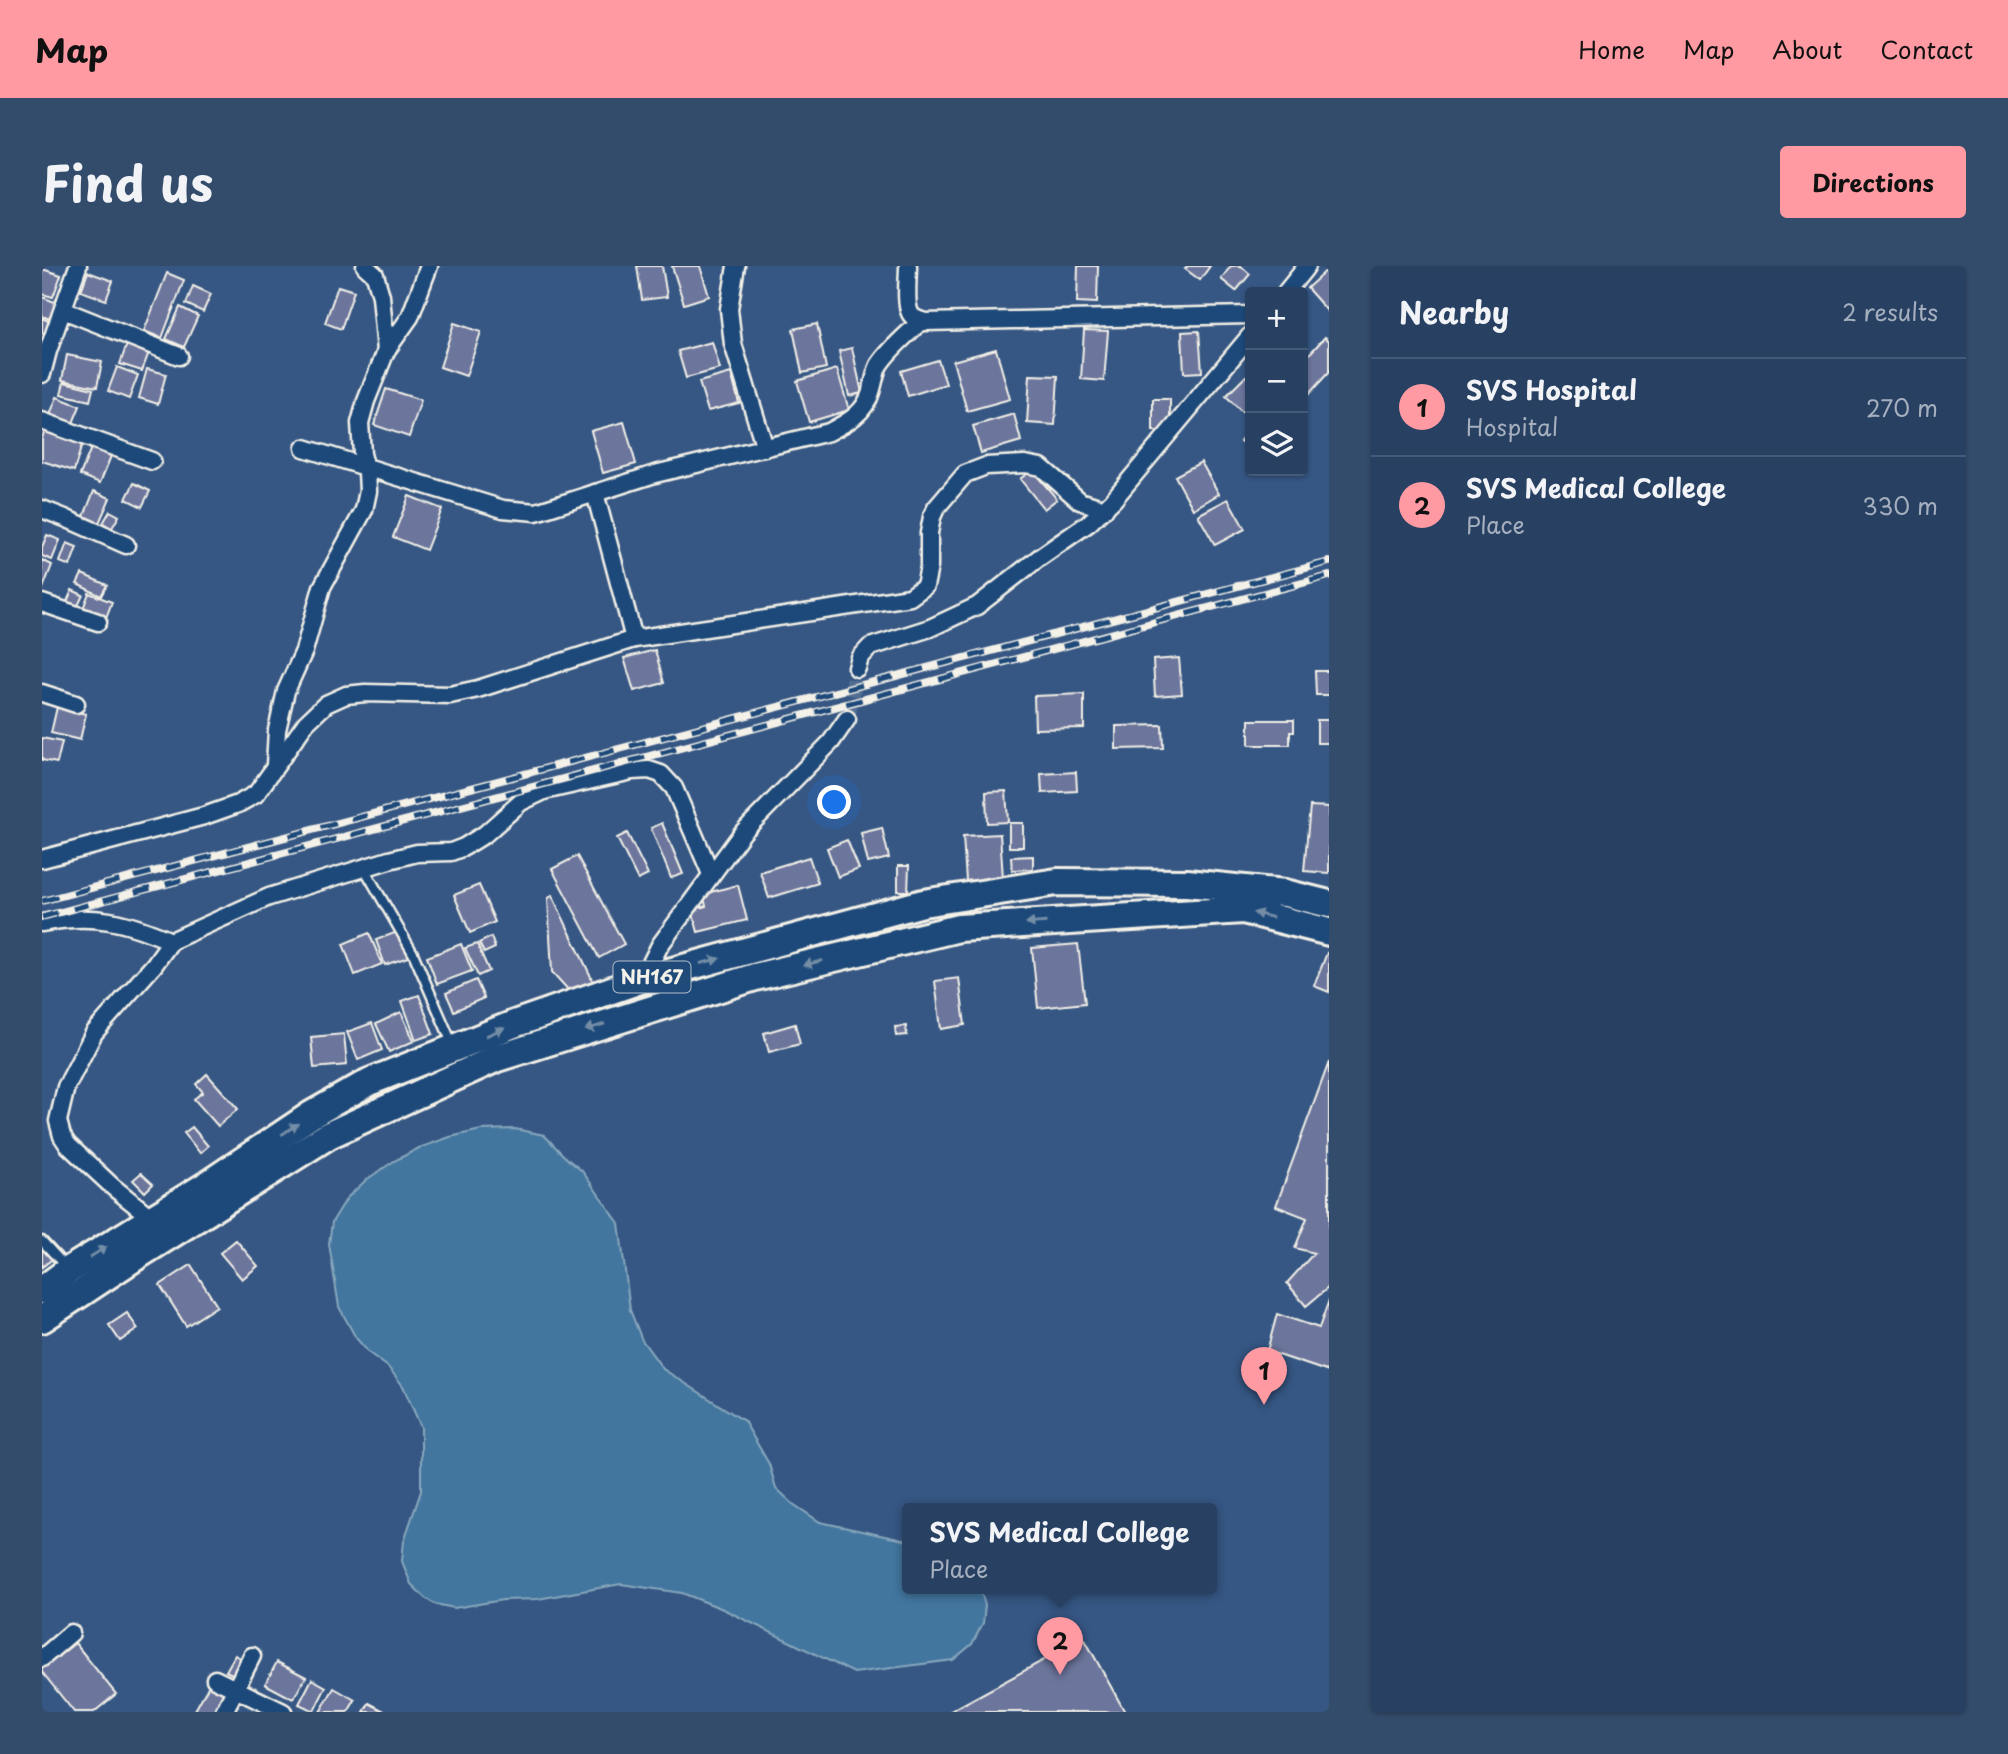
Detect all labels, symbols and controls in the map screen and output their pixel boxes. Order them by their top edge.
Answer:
text: Map [35,24,108,74]
text: Home [1578,31,1645,67]
text: Map [1683,31,1734,67]
text: About [1772,31,1842,67]
text: Contact [1880,31,1973,67]
text: Find us [42,145,213,219]
button: Directions [1780,146,1966,218]
map controls [1245,287,1308,476]
button: + [1245,287,1308,350]
text: Nearby [1399,289,1509,334]
text: 2 results [1842,294,1938,329]
button: − [1245,350,1308,413]
text: SVS Hospital [1466,370,1637,409]
text: 1 [1417,390,1428,425]
text: 270 m [1866,390,1938,425]
text: Hospital [1466,409,1558,444]
button: layers [1245,413,1308,476]
text: SVS Medical College [1466,468,1726,507]
text: 2 [1414,488,1430,523]
text: 330 m [1862,488,1938,523]
text: Place [1466,507,1525,542]
your location [817,785,851,819]
one-way arrow [1252,909,1274,920]
one-way arrow [1025,918,1047,929]
one-way arrow [700,955,722,966]
one-way arrow [802,958,824,969]
road number: NH167 [614,962,690,992]
one-way arrow [584,1023,605,1033]
one-way arrow [484,1026,505,1037]
one-way arrow [280,1123,300,1136]
one-way arrow [89,1246,108,1259]
pin: 1 [1241,1347,1287,1405]
popup [902,1503,1217,1594]
text: SVS Medical College [930,1512,1189,1551]
text: Place [930,1551,988,1586]
pin: 2 [1037,1617,1083,1675]

